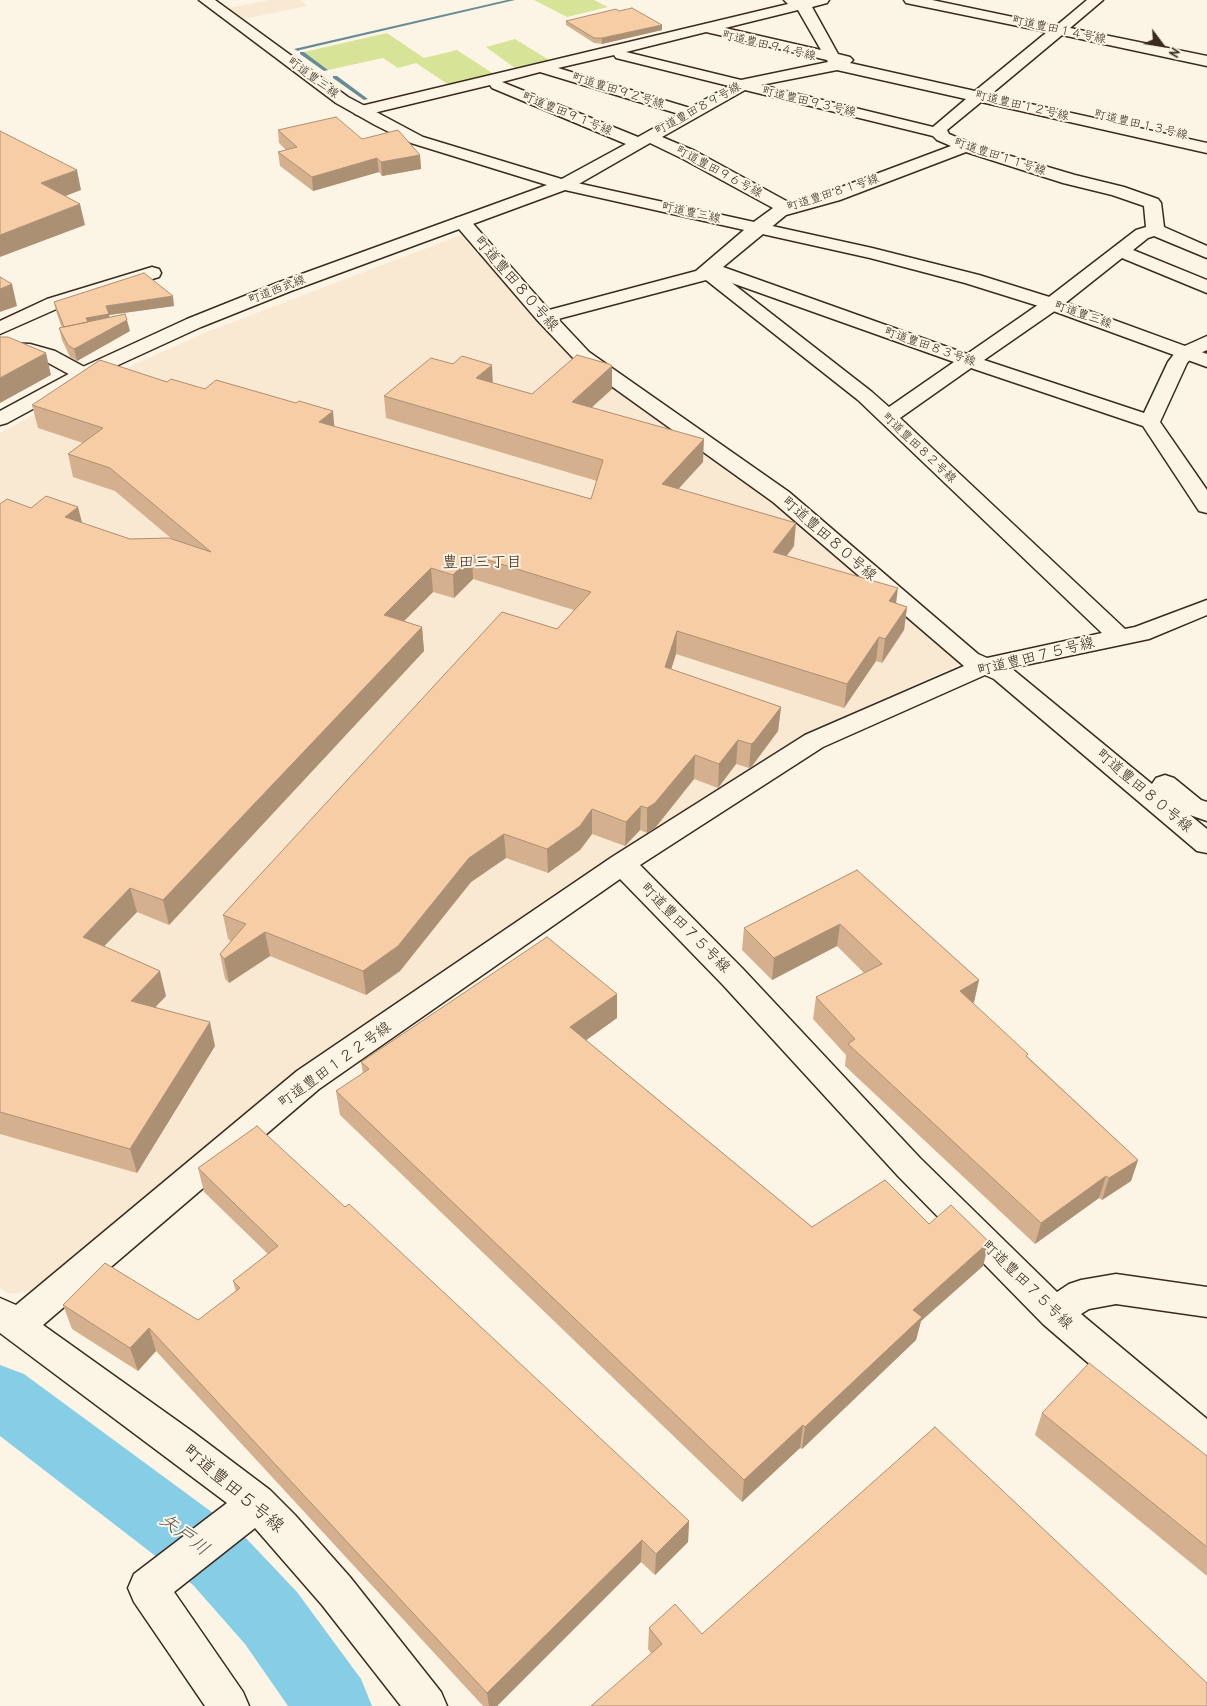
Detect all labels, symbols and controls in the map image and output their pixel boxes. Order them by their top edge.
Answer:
street label: 町道豊田１４号線 [1011,13,1107,47]
north arrow [1137,20,1187,70]
street label: 町道豊田９４号線 [721,28,817,64]
text: N [1165,45,1185,61]
street label: 町道豊三線 [284,55,342,101]
street label: 町道豊田９２号線 [570,70,666,112]
street label: 町道豊田８９号線 [653,79,743,139]
street label: 町道豊田９３号線 [761,84,857,120]
street label: 町道豊田１２号線 [974,88,1070,124]
street label: 町道豊田９１号線 [520,89,614,139]
street label: 町道豊田１３号線 [1093,107,1189,143]
street label: 町道豊田１１号線 [952,135,1048,179]
street label: 町道豊田９６号線 [673,143,765,201]
street label: 町道豊田８１号線 [785,171,881,215]
street label: 町道豊三線 [660,200,722,226]
street label: 町道豊田８０号線 [470,233,562,335]
street label: 町道西武線 [246,273,308,307]
street label: 町道豊三線 [1052,298,1114,332]
street label: 町道豊田８３号線 [882,325,978,369]
street label: 町道豊田８２号線 [879,410,959,486]
street label: 町道豊田８０号線 [778,493,880,585]
district label: 豊田三丁目 [442,553,522,573]
street label: 町道豊田７５号線 [976,634,1096,680]
street label: 町道豊田８０号線 [1092,746,1196,836]
street label: 町道豊田７５号線 [636,879,734,977]
street label: 町道豊田１２２号線 [275,1018,395,1112]
street label: 町道豊田７５号線 [978,1237,1076,1333]
street label: 町道豊田５号線 [178,1440,288,1538]
water label: 矢戸川 [154,1509,214,1561]

